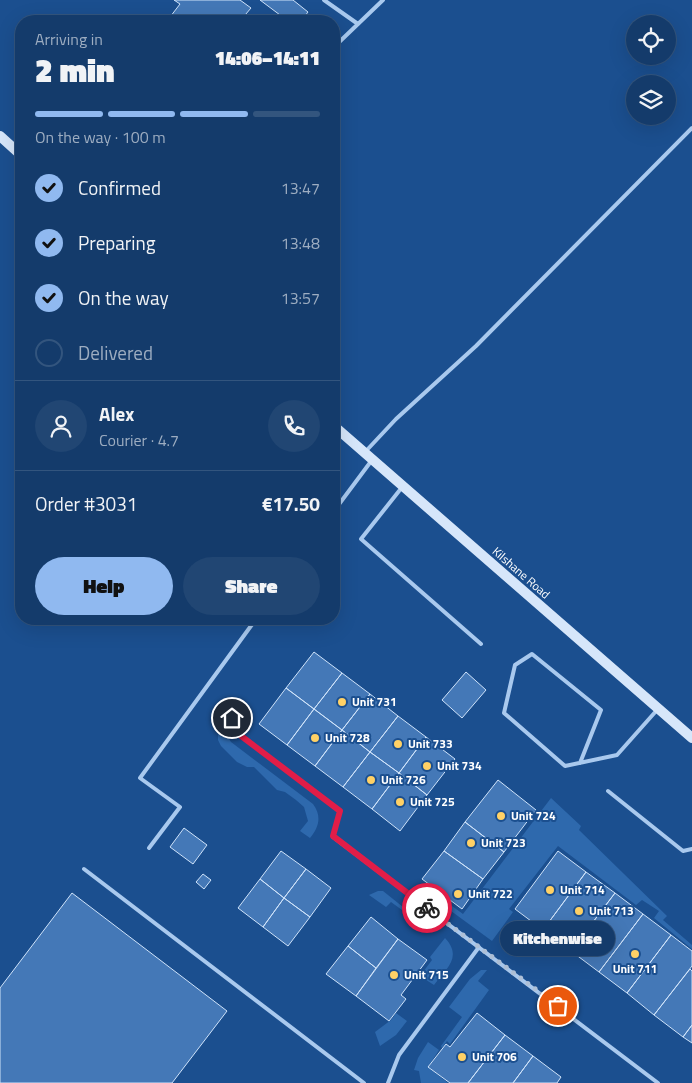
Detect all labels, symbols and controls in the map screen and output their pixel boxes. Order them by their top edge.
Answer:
map controls [626,15,676,125]
button: locate [626,15,676,65]
text: Arriving in [35,27,103,51]
text: 14:06–14:11 [215,43,320,72]
text: 2 min [35,46,115,94]
button: layers [626,75,676,125]
text: On the way · 100 m [35,125,166,149]
text: Confirmed [78,173,161,202]
icon: check [35,174,63,202]
text: 13:47 [281,176,320,200]
text: Preparing [78,228,155,257]
icon: check [35,229,63,257]
text: 13:48 [281,231,320,255]
text: On the way [78,283,169,312]
icon: check [35,284,63,312]
text: 13:57 [281,286,320,310]
text: Delivered [78,338,153,367]
text: Alex [99,399,134,428]
button: person [35,400,87,452]
button: phone [268,400,320,452]
text: Courier · 4.7 [99,428,179,452]
text: Order #3031 [35,489,137,518]
text: €17.50 [262,489,320,518]
street label: Kilshane Road [488,542,555,603]
button: Help [35,557,173,615]
button: Share [183,557,320,615]
place label: Unit 731 [352,692,397,711]
marker: Unit 731 [336,696,348,708]
pin [211,697,253,739]
icon: home [218,704,246,732]
place label: Unit 728 [325,728,370,747]
marker: Unit 728 [309,732,321,744]
place label: Unit 733 [408,734,453,753]
marker: Unit 733 [392,738,404,750]
place label: Unit 734 [437,756,482,775]
marker: Unit 734 [421,760,433,772]
place label: Unit 726 [381,770,426,789]
marker: Unit 726 [365,774,377,786]
place label: Unit 725 [410,792,455,811]
marker: Unit 725 [394,796,406,808]
place label: Unit 724 [511,806,556,825]
marker: Unit 724 [495,810,507,822]
place label: Unit 723 [481,833,526,852]
marker: Unit 723 [465,837,477,849]
place label: Unit 714 [560,880,605,899]
courier [402,883,452,933]
place label: Unit 722 [468,884,513,903]
marker: Unit 714 [544,884,556,896]
marker: Unit 722 [452,888,464,900]
icon: bike [413,894,441,922]
place label: Unit 713 [589,901,634,920]
marker: Unit 713 [573,905,585,917]
callout: Kitchenwise [500,921,616,956]
text: Kitchenwise [513,926,602,950]
marker: Unit 711 [629,948,641,960]
place label: Unit 711 [613,959,657,978]
place label: Unit 715 [404,965,449,984]
marker: Unit 715 [388,969,400,981]
pin [537,985,579,1027]
icon: bag [544,992,572,1020]
place label: Unit 706 [472,1047,517,1066]
marker: Unit 706 [456,1051,468,1063]

